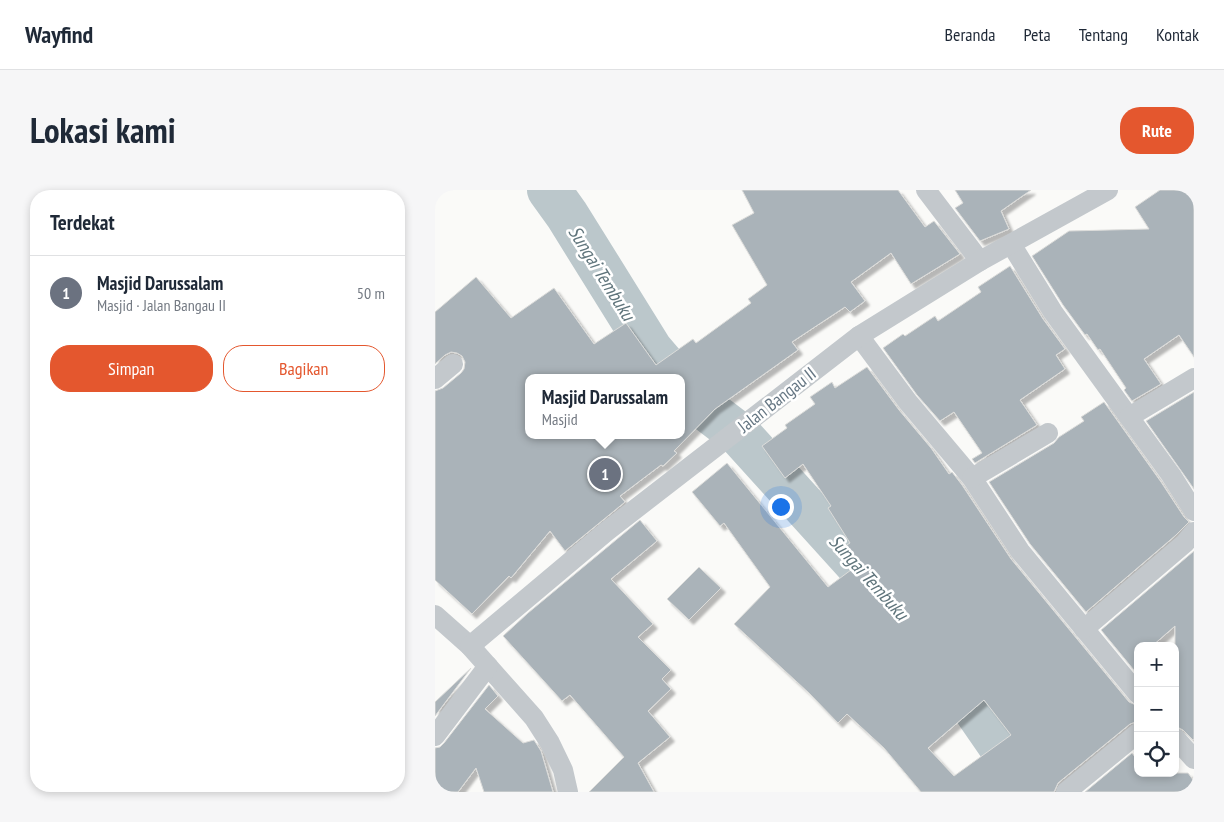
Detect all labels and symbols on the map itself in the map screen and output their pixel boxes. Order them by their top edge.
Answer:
water label: Sungai Tembuku [563,221,641,326]
street label: Jalan Bangau II [732,362,821,438]
pin: 1 [589,455,621,493]
your location [768,494,794,520]
water label: Sungai Tembuku [824,529,915,626]

